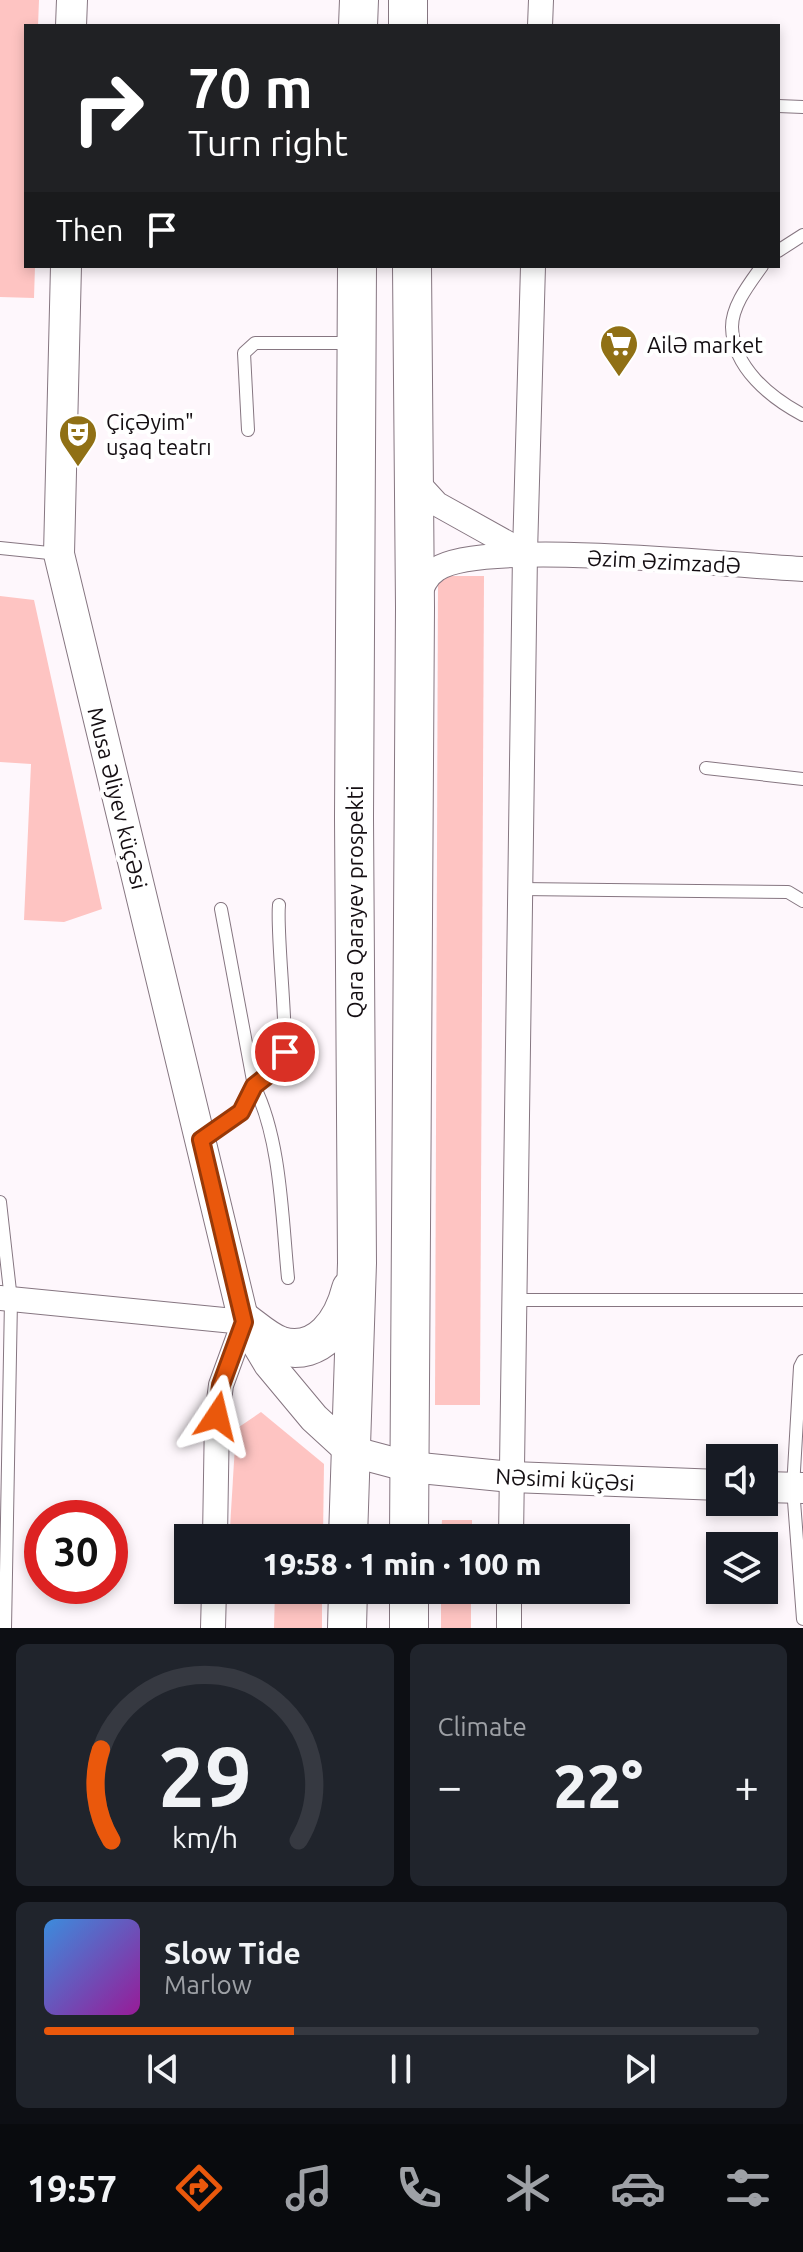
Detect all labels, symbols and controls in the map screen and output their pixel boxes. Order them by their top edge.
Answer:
icon: right [56,56,160,160]
text: 70 m [188,56,313,119]
text: Turn right [188,122,348,163]
icon: arrive [140,208,184,252]
text: Then [56,213,124,247]
supermarket icon: Ailə market [598,323,640,378]
place label: Ailə market [647,332,763,357]
place label: Çiçəyim" uşaq teatrı [106,409,212,459]
theatre icon: Çiçəyim" uşaq teatrı [57,413,99,468]
street label: Əzim Əzimzadə [586,544,742,578]
street label: Musa Əliyev küçəsi [83,704,153,892]
street label: Qara Qarayev prospekti [342,785,367,1019]
pin [251,1018,319,1086]
icon: arrive [263,1030,307,1074]
position arrow [175,1374,259,1458]
map controls [706,1444,778,1604]
button: sound [706,1444,778,1516]
street label: Nəsimi küçəsi [495,1463,635,1495]
speed limit sign: 30 [24,1500,128,1604]
button: layers [706,1532,778,1604]
text: 19:58 · 1 min · 100 m [263,1547,541,1581]
text: Climate [438,1712,527,1741]
text: 29 [158,1729,252,1823]
text: 22° [554,1752,643,1819]
text: − [438,1761,462,1810]
text: + [734,1761,759,1810]
text: km/h [172,1821,238,1853]
text: Slow Tide [164,1936,301,1970]
text: Marlow [164,1970,252,1999]
icon: previous [141,2047,185,2091]
icon: pause [379,2047,423,2091]
icon: next [618,2047,662,2091]
icon: directions [171,2160,227,2216]
icon: music [281,2160,337,2216]
icon: phone [391,2160,447,2216]
icon: climate [500,2160,556,2216]
icon: car [610,2160,666,2216]
icon: filters [720,2160,776,2216]
text: 19:57 [27,2168,117,2209]

